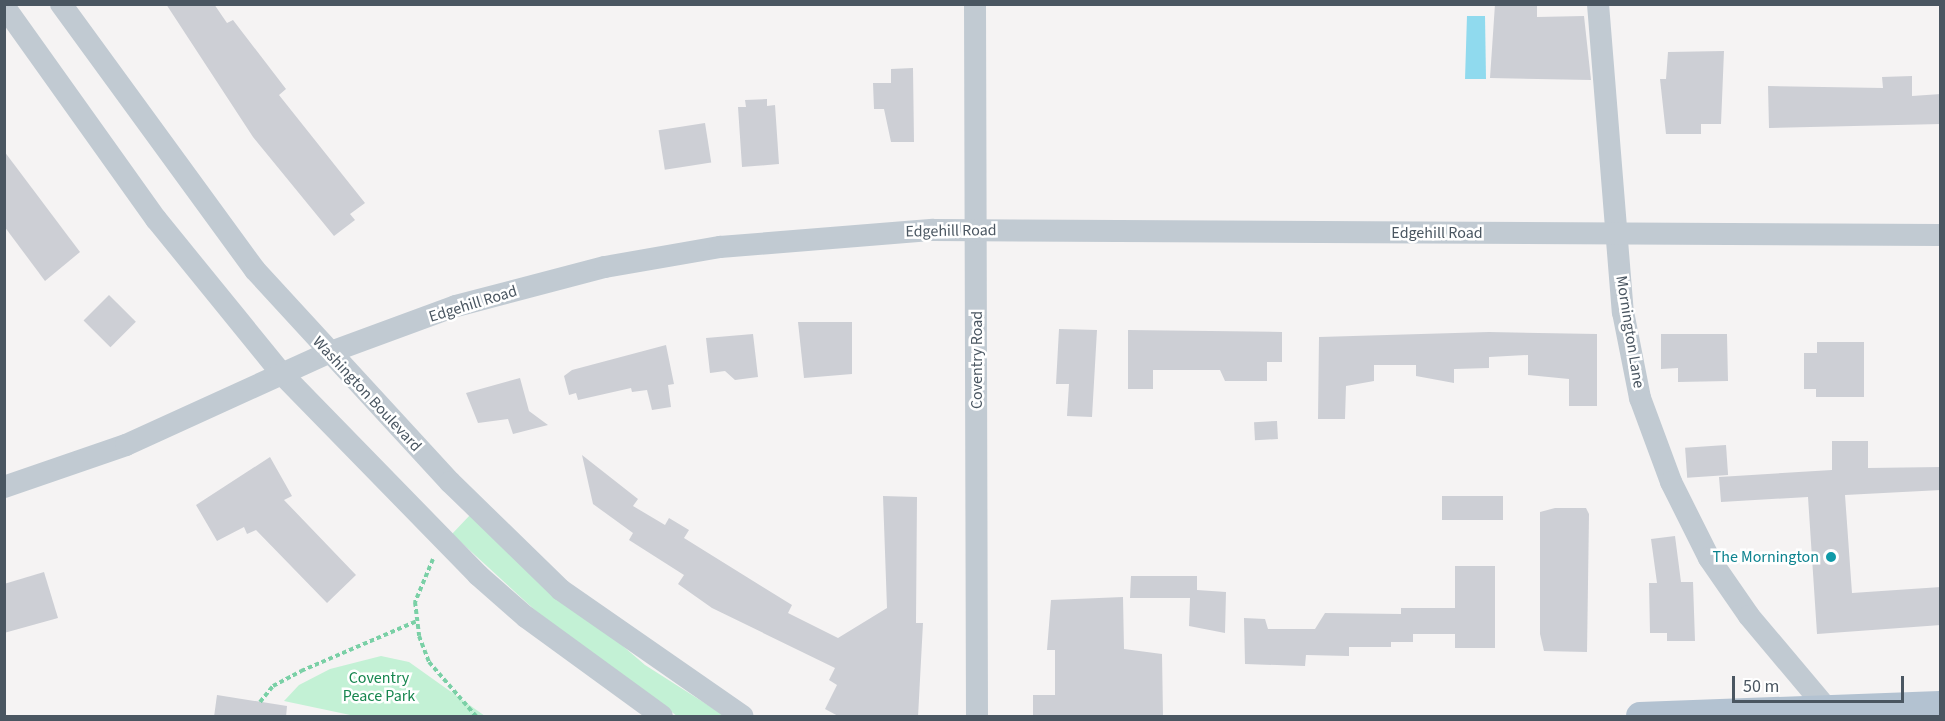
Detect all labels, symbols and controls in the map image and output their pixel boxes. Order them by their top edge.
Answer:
street label: Edgehill Road [905,221,997,241]
street label: Edgehill Road [1391,223,1483,243]
street label: Mornington Lane [1612,274,1648,390]
street label: Edgehill Road [427,281,519,327]
street label: Coventry Road [967,311,987,409]
street label: Washington Boulevard [309,332,425,456]
place label: The Mornington [1713,547,1819,567]
marker: The Mornington [1824,550,1838,564]
scale bar [1735,664,1908,702]
park label: Coventry Peace Park [343,668,415,706]
text: 50 m [1743,674,1779,699]

